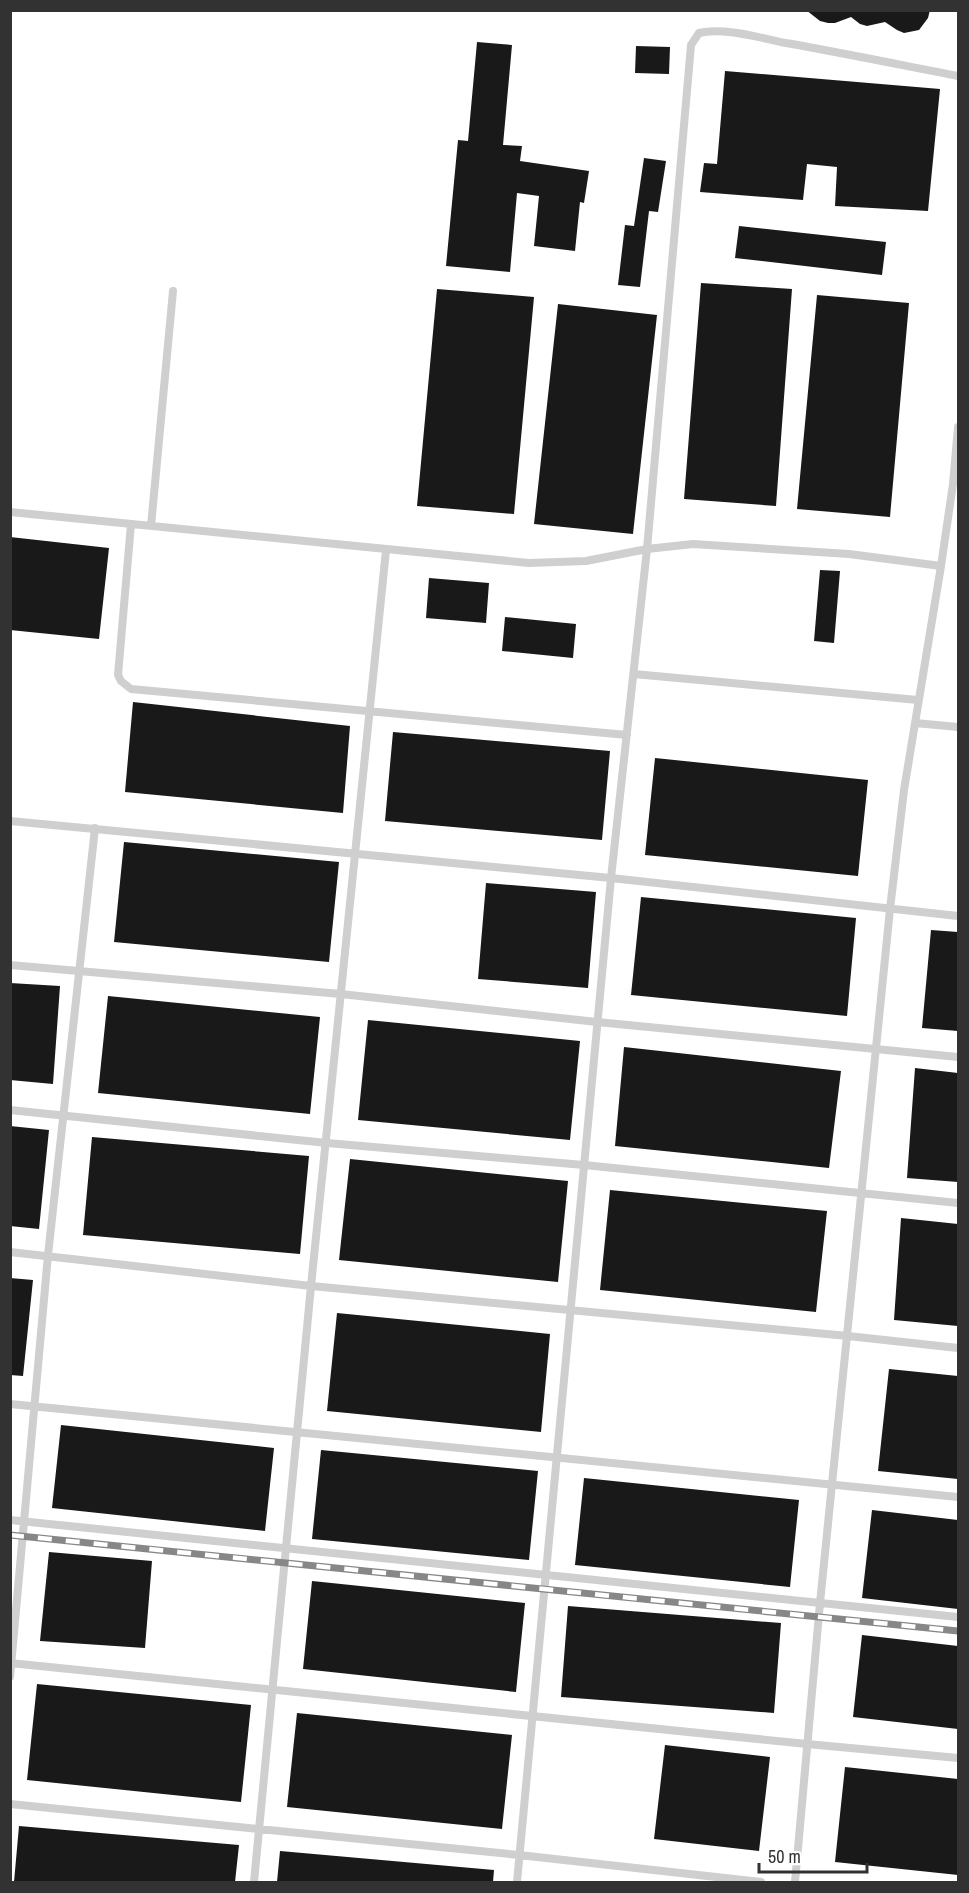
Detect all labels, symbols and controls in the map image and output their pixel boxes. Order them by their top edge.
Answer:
scale bar [759,1836,867,1874]
text: 50 m [768,1844,801,1869]

